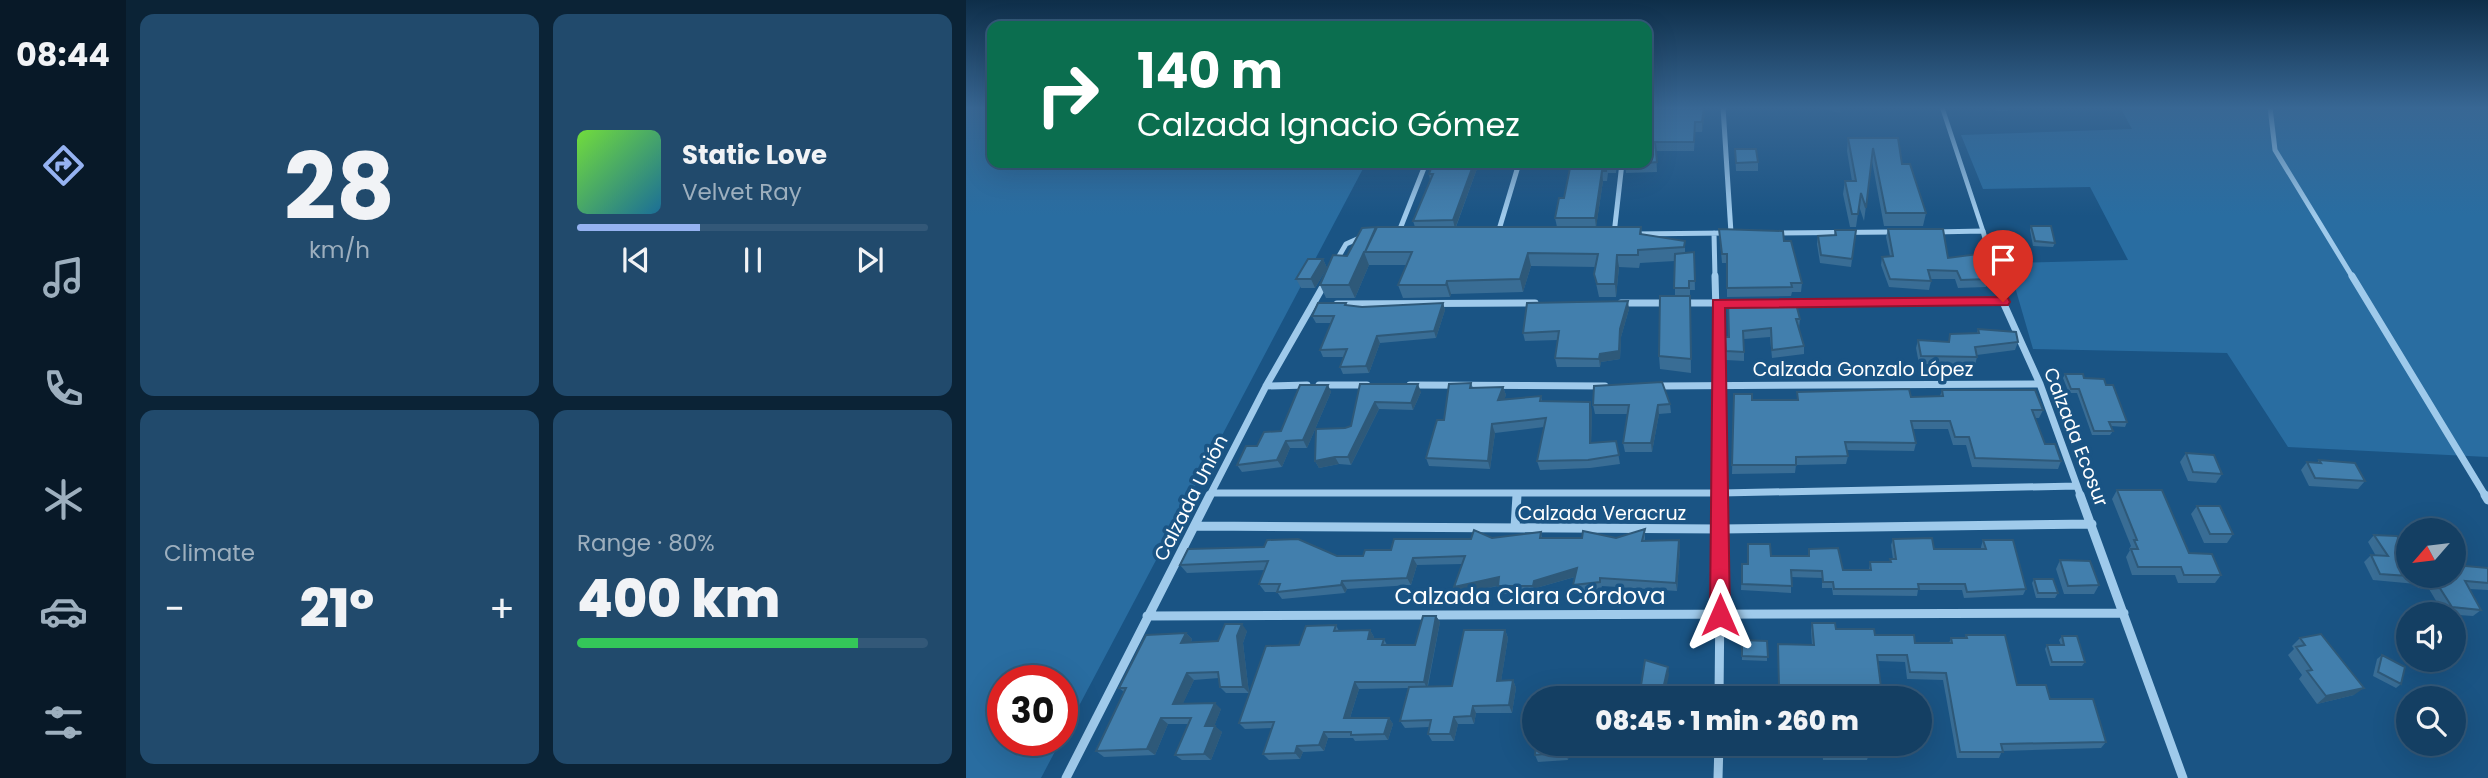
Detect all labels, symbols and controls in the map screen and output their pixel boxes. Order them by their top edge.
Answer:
text: 08:44 [16,32,110,77]
text: 140 m [1137,37,1283,105]
icon: right [1022,49,1113,140]
text: Calzada Ignacio Gómez [1137,102,1520,147]
text: 28 [284,123,395,251]
text: Static Love [682,137,827,173]
icon: directions [39,141,88,190]
text: Velvet Ray [682,176,802,208]
pin [1973,230,2033,302]
text: km/h [309,234,370,266]
icon: previous [617,241,655,279]
icon: pause [734,241,772,279]
icon: next [851,241,889,279]
icon: arrive [1984,241,2022,279]
icon: music [39,253,88,302]
street label: Calzada Gonzalo López [1753,356,1973,383]
icon: phone [39,364,88,413]
street label: Calzada Ecosur [2037,364,2115,510]
street label: Calzada Unión [1148,430,1234,566]
icon: climate [39,475,88,524]
street label: Calzada Veracruz [1518,500,1686,527]
north arrow [2396,518,2466,588]
map controls [2396,518,2466,756]
text: Range · 80% [577,527,715,559]
text: Climate [164,537,255,569]
text: 400 km [577,562,780,635]
text: 21° [300,572,374,645]
position arrow [1683,578,1757,652]
street label: Calzada Clara Córdova [1394,580,1666,612]
text: − [164,582,185,635]
text: + [489,582,515,635]
icon: car [39,587,88,636]
button: sound [2396,602,2466,672]
speed limit sign: 30 [987,665,1078,756]
button: search [2396,686,2466,756]
icon: filters [39,698,88,747]
text: 08:45 · 1 min · 260 m [1595,703,1859,739]

